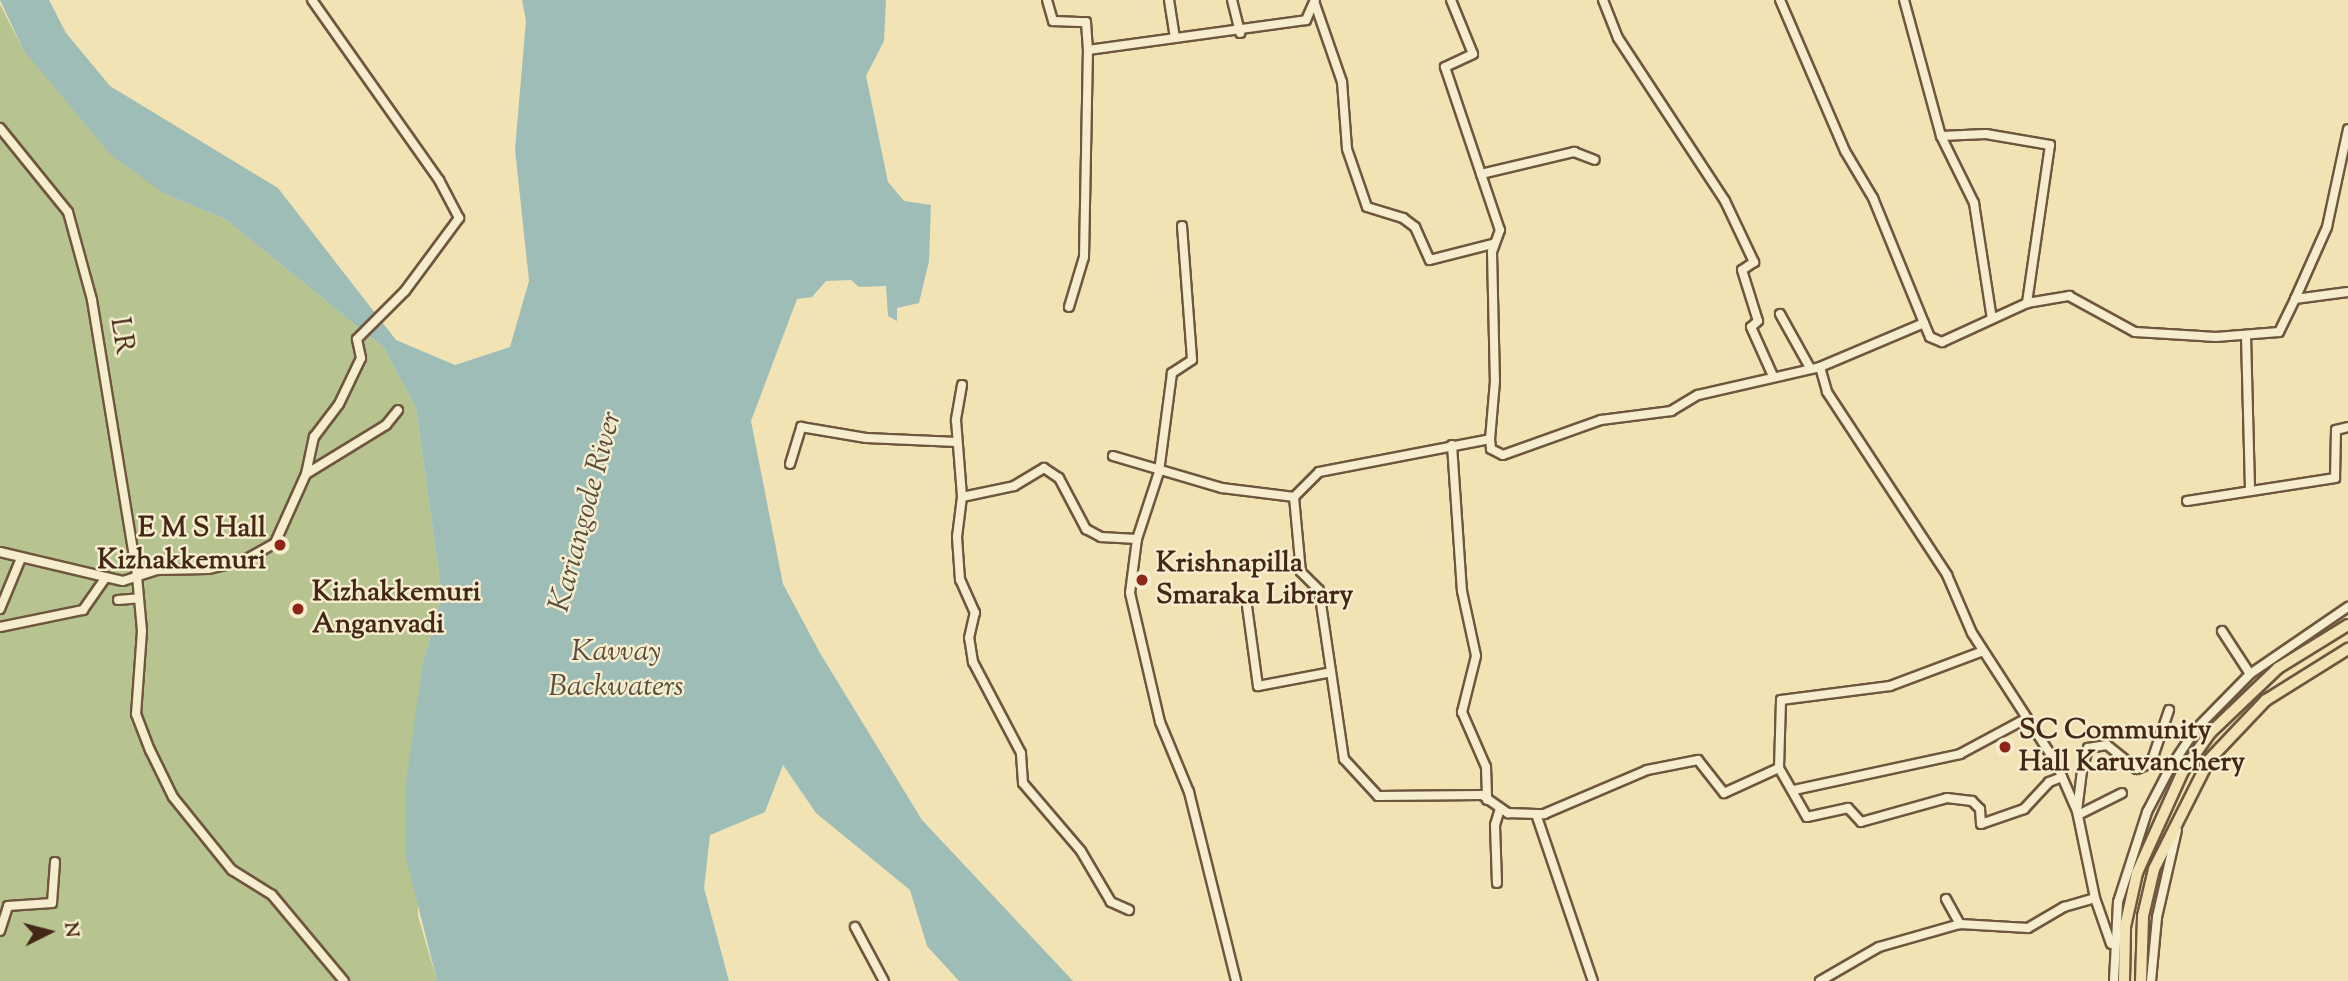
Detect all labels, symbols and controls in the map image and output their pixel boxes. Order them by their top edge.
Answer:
street label: LR [102,315,140,357]
water label: Kariangode River [543,408,631,616]
place label: E M S Hall Kizhakkemuri [97,512,266,578]
marker: E M S Hall Kizhakkemuri [272,537,288,553]
place label: Krishnapilla Smaraka Library [1156,547,1353,613]
marker: Krishnapilla Smaraka Library [1134,572,1150,588]
place label: Kizhakkemuri Anganvadi [312,576,481,642]
marker: Kizhakkemuri Anganvadi [290,601,306,617]
water label: Kavvay Backwaters [548,635,684,706]
place label: SC Community Hall Karuvanchery [2019,714,2245,780]
marker: SC Community Hall Karuvanchery [1997,739,2013,755]
north arrow [14,897,84,967]
text: N [56,921,85,939]

